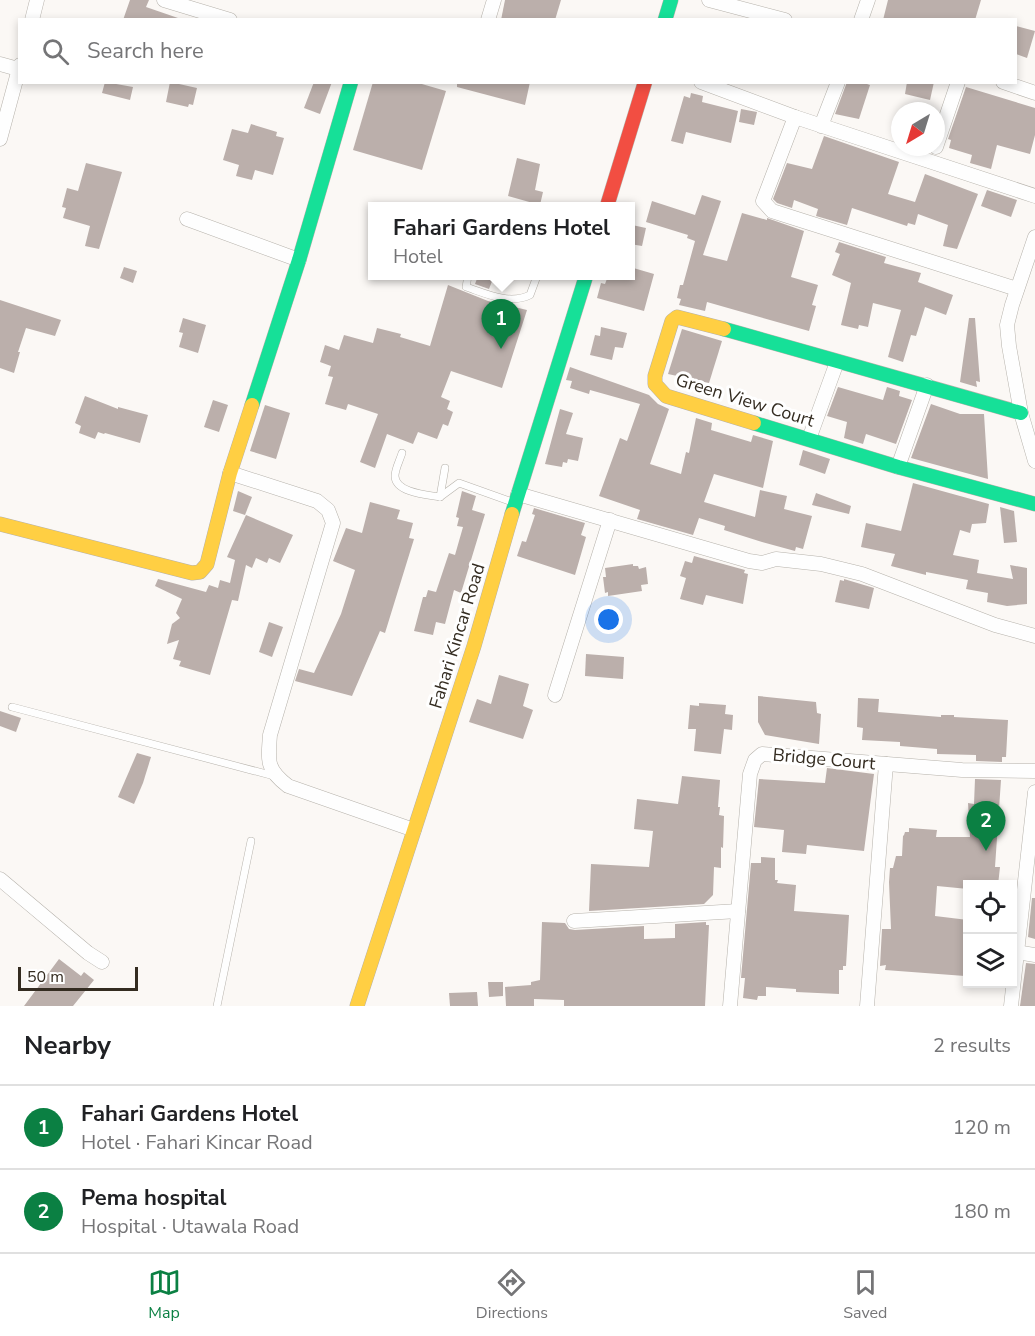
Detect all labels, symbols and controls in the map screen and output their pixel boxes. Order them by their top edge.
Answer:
search box [18,18,1017,84]
icon: search [39,35,72,68]
text: Search here [87,36,204,66]
north arrow [891,102,945,156]
popup [368,202,635,280]
text: Fahari Gardens Hotel [393,213,610,243]
text: Hotel [393,243,443,270]
pin: 1 [482,300,520,349]
street label: Green View Court [673,367,818,433]
street label: Fahari Kincar Road [424,561,490,711]
your location [594,605,623,634]
street label: Bridge Court [772,743,877,775]
pin: 2 [966,802,1006,851]
map controls [963,880,1017,988]
button: locate [963,880,1017,934]
button: layers [963,934,1017,988]
scale bar [18,964,138,992]
text: 50 m [27,966,64,988]
text: Nearby [24,1028,111,1063]
text: 2 results [933,1032,1011,1059]
text: Fahari Gardens Hotel [81,1099,298,1129]
text: 1 [38,1114,50,1141]
text: 120 m [953,1114,1011,1141]
text: Hotel · Fahari Kincar Road [81,1129,313,1156]
text: Pema hospital [81,1183,227,1213]
text: 2 [38,1198,50,1225]
text: 180 m [953,1198,1011,1225]
text: Hospital · Utawala Road [81,1213,299,1240]
tab: Map [148,1266,181,1324]
tab: Directions [476,1266,548,1324]
tab: Saved [843,1266,887,1324]

